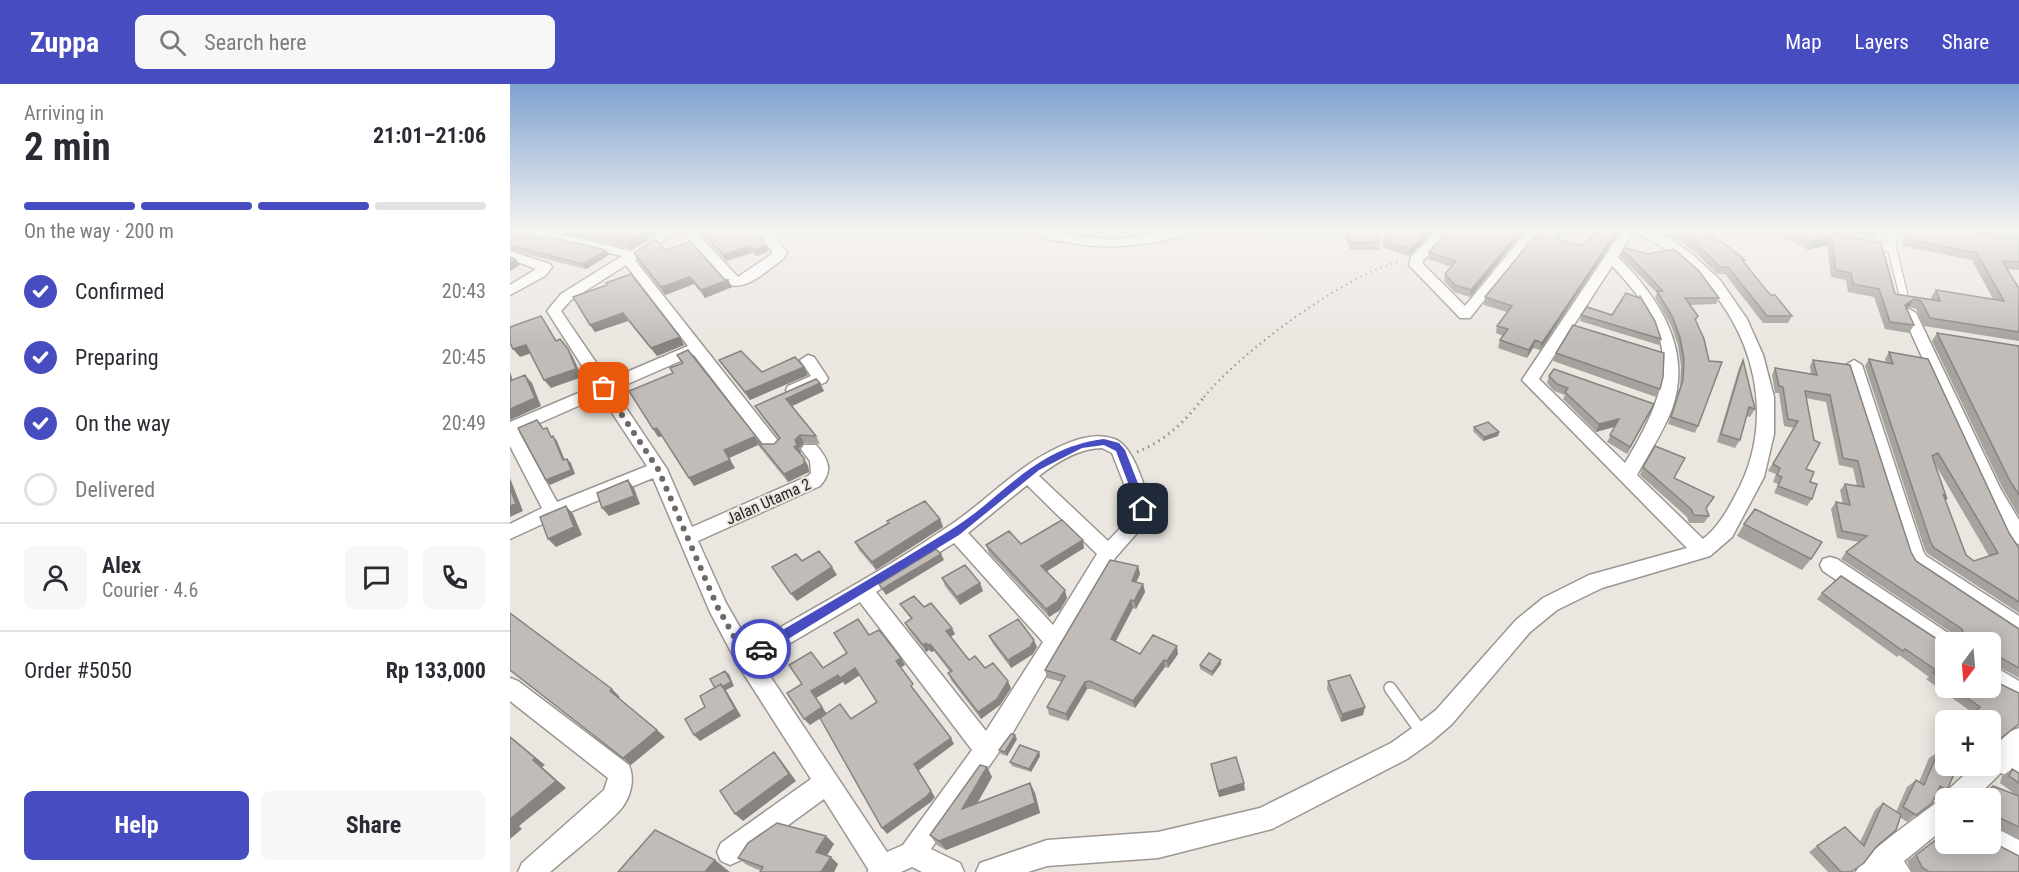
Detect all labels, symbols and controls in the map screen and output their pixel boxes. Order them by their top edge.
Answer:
search box [135,15,555,69]
text: Zuppa [30,26,99,59]
icon: search [156,26,189,59]
text: Search here [204,30,307,55]
text: Map [1785,30,1822,54]
text: Layers [1855,30,1909,54]
text: Share [1942,30,1989,54]
text: Arriving in [24,101,104,125]
text: 21:01–21:06 [373,123,486,148]
text: 2 min [24,124,111,170]
text: On the way · 200 m [24,219,174,243]
icon: check [24,275,57,308]
text: Confirmed [75,279,164,304]
text: 20:43 [442,279,486,303]
icon: check [24,341,57,374]
text: Preparing [75,345,159,370]
text: 20:45 [442,345,486,369]
pin [578,362,629,413]
icon: bag [587,371,620,404]
icon: check [24,407,57,440]
text: On the way [75,411,170,436]
text: 20:49 [442,411,486,435]
street label: Jalan Utama 2 [723,474,814,529]
text: Delivered [75,477,155,502]
pin [1117,483,1168,534]
icon: home [1126,492,1159,525]
button: person [24,546,87,609]
button: chat [345,546,408,609]
button: phone [423,546,486,609]
text: Alex [102,553,141,578]
text: Courier · 4.6 [102,578,198,602]
courier [731,619,791,679]
north arrow [1935,632,2001,698]
map controls [1935,632,2001,854]
icon: car [745,633,778,666]
text: Order #5050 [24,658,132,683]
text: Rp 133,000 [386,658,486,683]
button: + [1935,710,2001,776]
button: − [1935,788,2001,854]
button: Help [24,791,249,860]
button: Share [261,791,486,860]

